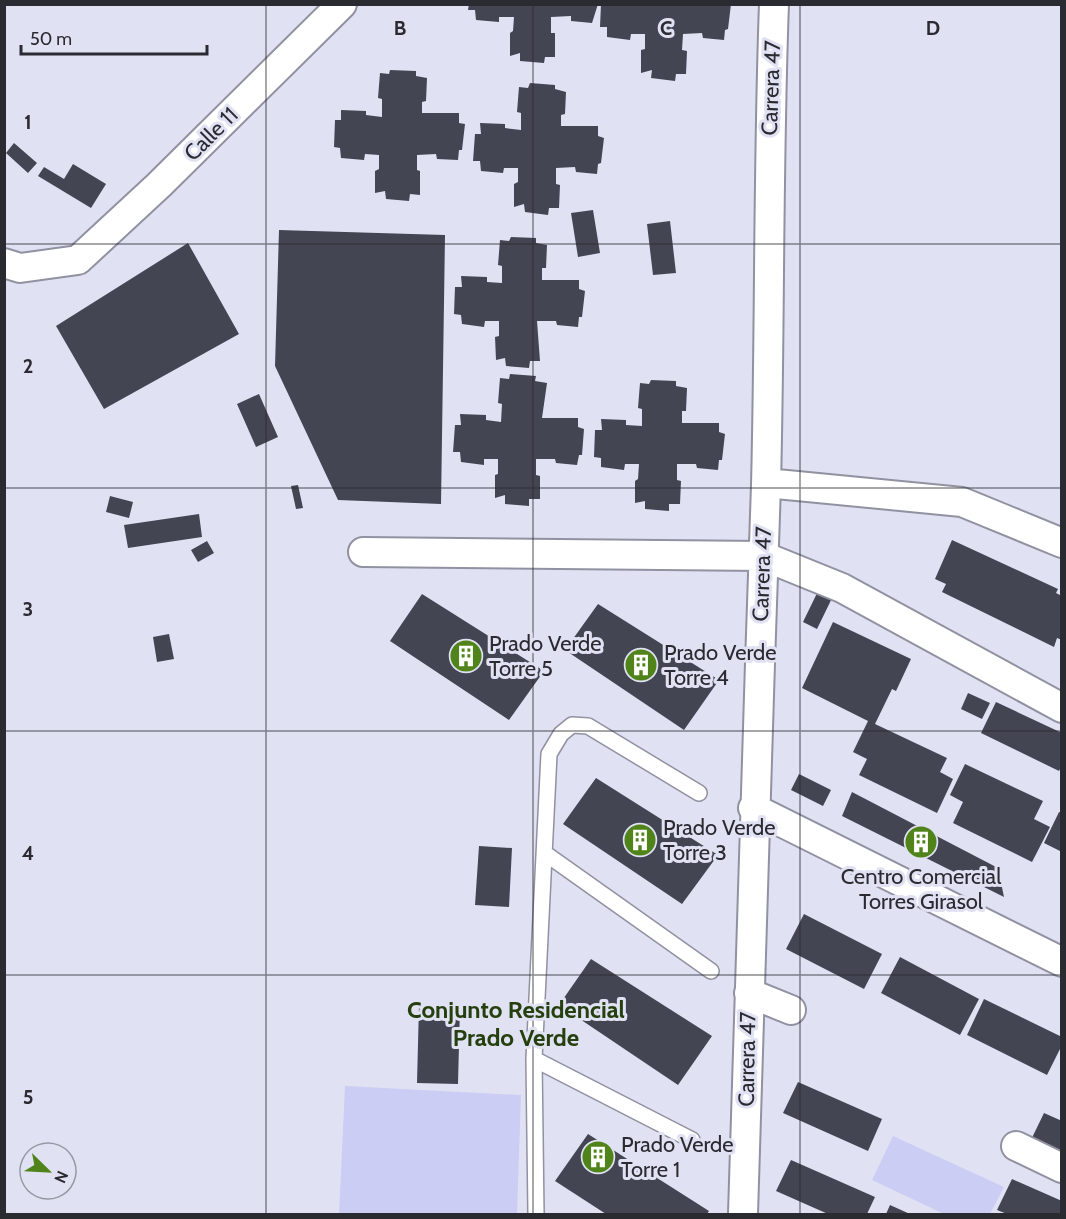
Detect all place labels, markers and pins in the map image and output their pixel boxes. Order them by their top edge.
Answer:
place label: Prado Verde Torre 5 [489,630,602,682]
building icon: Prado Verde Torre 5 [448,638,484,674]
place label: Prado Verde Torre 4 [664,639,777,691]
building icon: Prado Verde Torre 4 [623,647,659,683]
place label: Prado Verde Torre 3 [663,814,776,866]
building icon: Prado Verde Torre 3 [622,822,658,858]
building icon: Centro Comercial Torres Girasol [903,824,939,860]
place label: Centro Comercial Torres Girasol [841,863,1002,915]
place label: Prado Verde Torre 1 [621,1131,734,1183]
building icon: Prado Verde Torre 1 [580,1139,616,1175]

